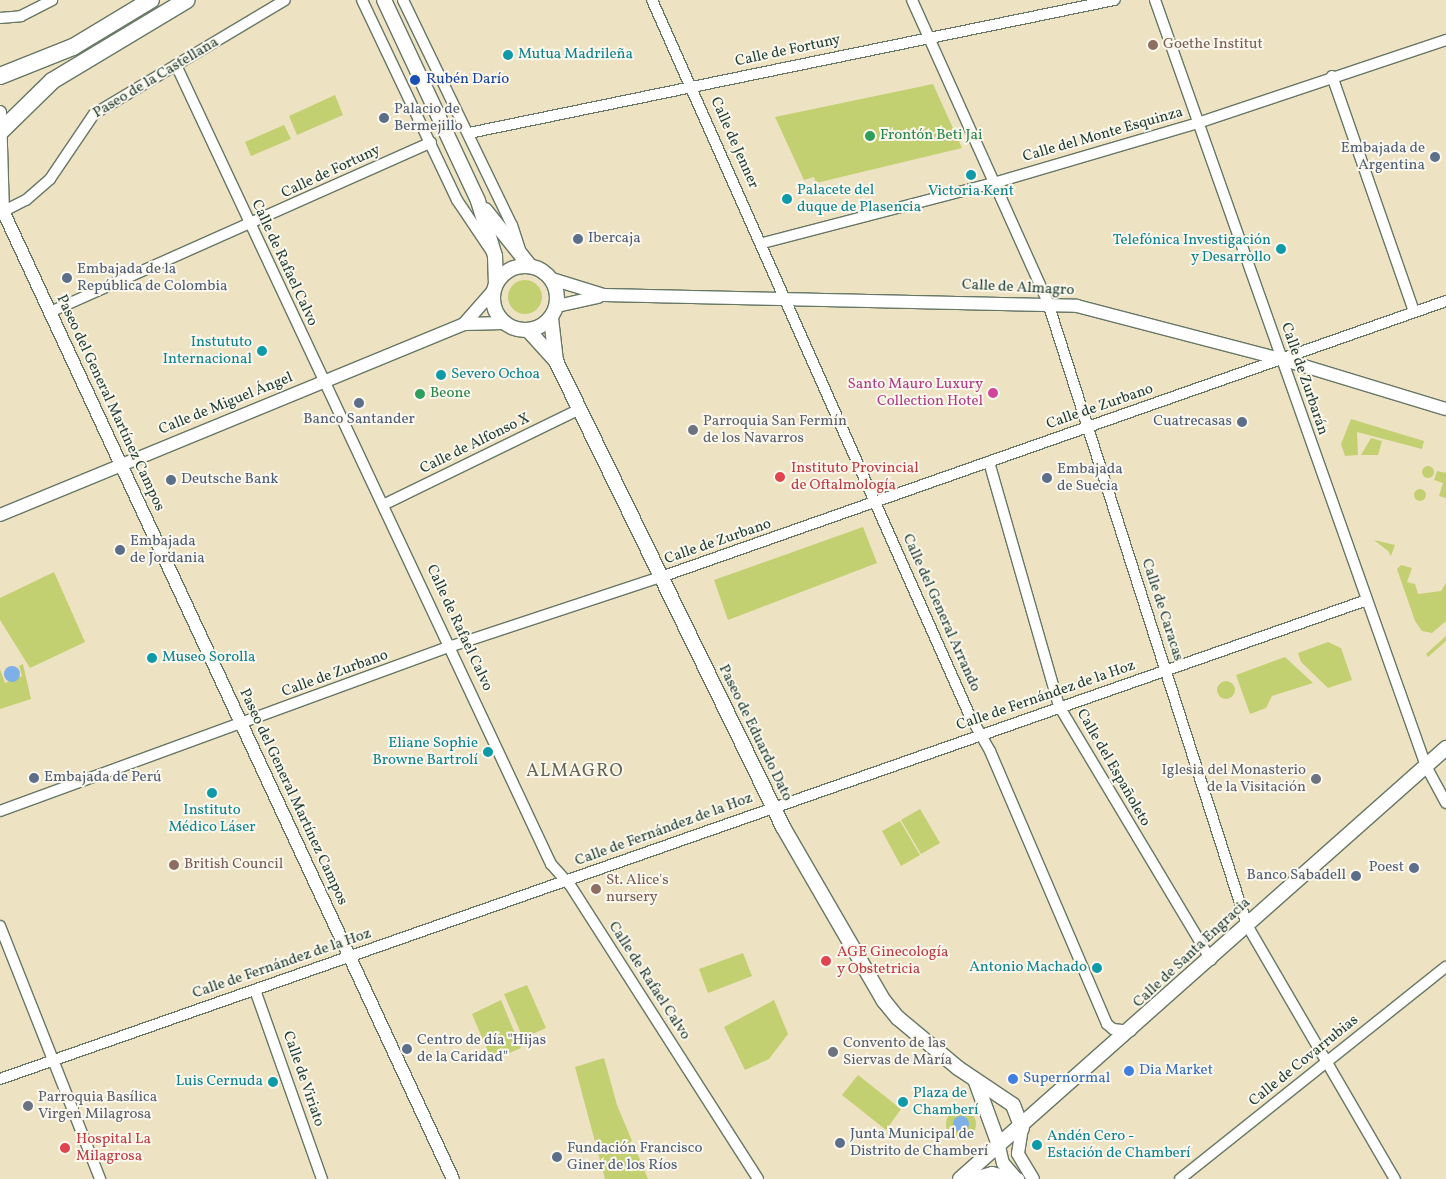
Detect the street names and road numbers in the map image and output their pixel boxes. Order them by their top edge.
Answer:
street label: Calle de Fortuny [734,31,842,71]
street label: Paseo de la Castellana [90,33,222,123]
street label: Calle de Jenner [706,94,762,192]
street label: Calle del Monte Esquinza [1021,104,1185,166]
street label: Calle de Fortuny [279,141,383,203]
street label: Calle de Rafael Calvo [247,197,321,329]
street label: Calle de Almagro [961,276,1075,300]
street label: Paseo del General Martínez Campos [52,292,168,514]
street label: Calle de Zurbarán [1276,321,1332,437]
street label: Calle de Miguel Ángel [156,369,296,439]
street label: Calle de Zurbano [1044,380,1156,434]
street label: Calle de Alfonso X [417,410,533,478]
street label: Calle de Zurbano [662,515,774,569]
street label: Calle del General Arrando [898,531,984,695]
street label: Calle de Caracas [1137,557,1187,663]
street label: Calle de Rafael Calvo [422,562,496,694]
street label: Calle de Zurbano [279,646,391,702]
street label: Calle de Fernández de la Hoz [954,657,1138,735]
street label: Paseo de Eduardo Dato [714,662,796,804]
street label: Paseo del General Martínez Campos [235,686,351,908]
street label: Calle del Españoleto [1072,706,1154,830]
street label: Calle de Fernández de la Hoz [573,789,755,871]
street label: Calle de Santa Engracia [1130,894,1254,1012]
street label: Calle de Rafael Calvo [604,919,694,1043]
street label: Calle de Fernández de la Hoz [190,925,374,1003]
street label: Calle de Covarrubias [1246,1011,1362,1111]
street label: Calle de Viriato [278,1029,328,1129]

